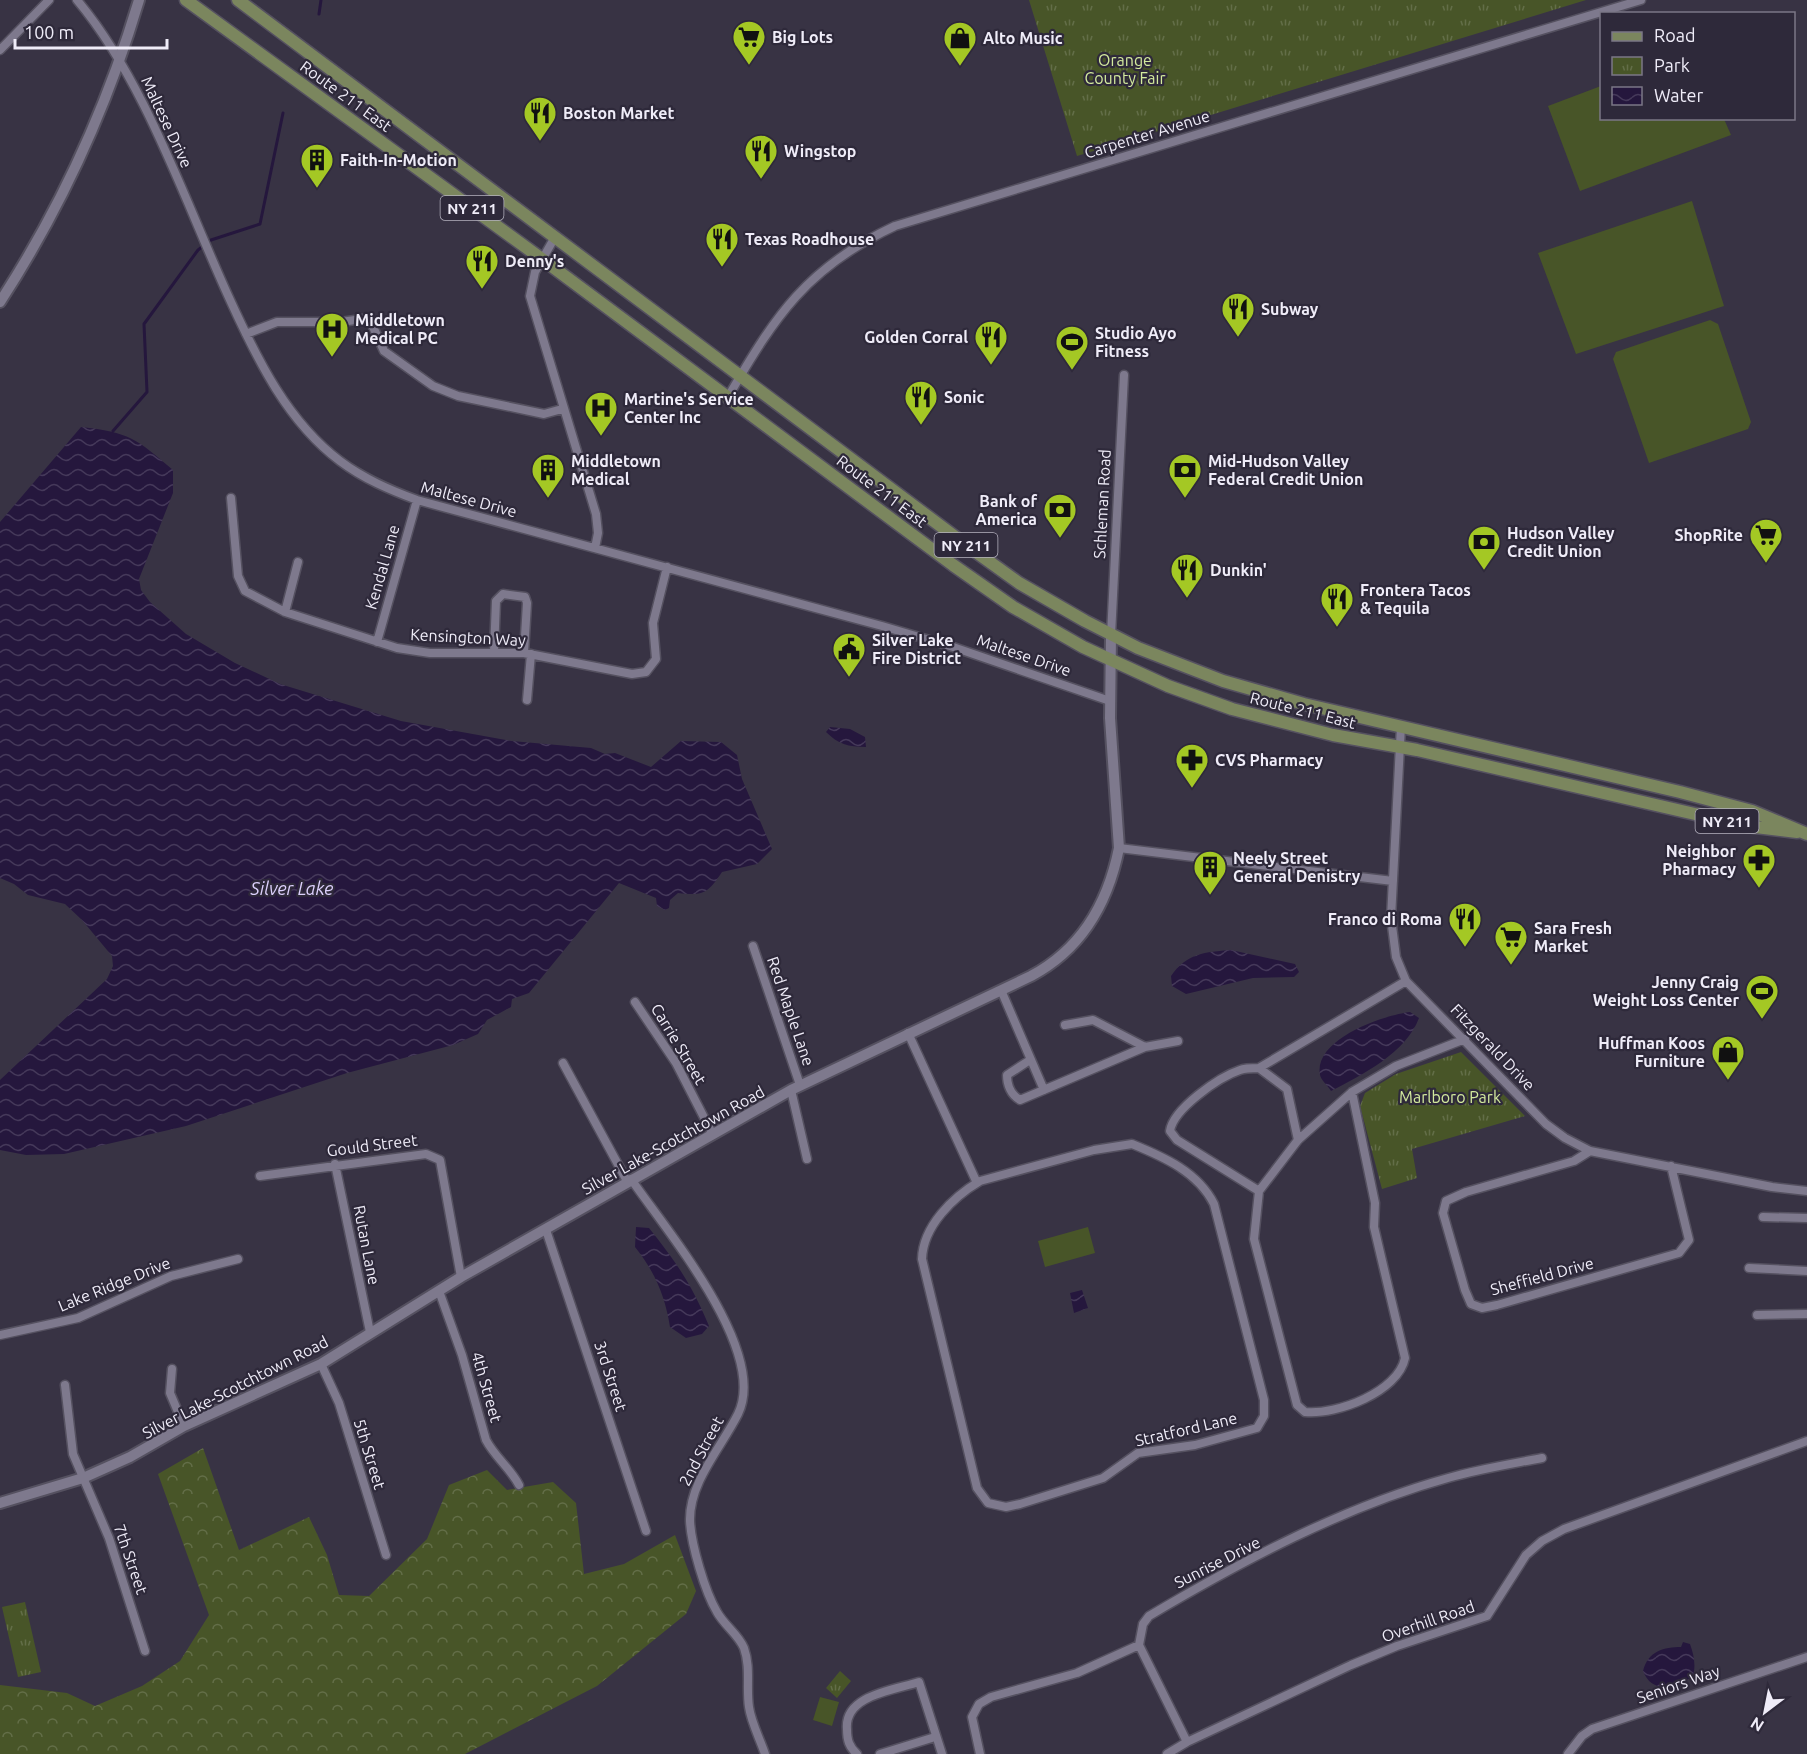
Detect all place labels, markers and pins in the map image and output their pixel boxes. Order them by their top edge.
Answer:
supermarket icon: Big Lots [731,19,767,66]
shop icon: Alto Music [942,20,978,67]
place label: Big Lots [772,28,833,46]
place label: Alto Music [983,29,1063,47]
restaurant icon: Boston Market [522,95,558,142]
place label: Boston Market [563,104,674,122]
restaurant icon: Wingstop [743,133,779,180]
building icon: Faith-In-Motion [299,142,335,189]
place label: Wingstop [784,142,856,160]
place label: Faith-In-Motion [340,151,457,169]
restaurant icon: Texas Roadhouse [704,221,740,268]
place label: Texas Roadhouse [745,230,874,248]
restaurant icon: Denny's [464,243,500,290]
place label: Denny's [505,252,564,270]
restaurant icon: Subway [1220,291,1256,338]
place label: Subway [1261,300,1319,318]
hospital icon: Middletown Medical PC [314,311,350,358]
place label: Middletown Medical PC [355,311,445,347]
restaurant icon: Golden Corral [973,319,1009,366]
sports icon: Studio Ayo Fitness [1054,324,1090,371]
place label: Studio Ayo Fitness [1095,324,1177,360]
place label: Golden Corral [864,328,968,346]
restaurant icon: Sonic [903,379,939,426]
place label: Sonic [944,388,985,406]
hospital icon: Martine's Service Center Inc [583,390,619,437]
place label: Martine's Service Center Inc [624,390,754,426]
building icon: Middletown Medical [530,452,566,499]
place label: Middletown Medical [571,452,661,488]
bank icon: Mid-Hudson Valley Federal Credit Union [1167,452,1203,499]
place label: Mid-Hudson Valley Federal Credit Union [1208,452,1363,488]
place label: Bank of America [975,492,1037,528]
bank icon: Bank of America [1042,492,1078,539]
supermarket icon: ShopRite [1748,517,1784,564]
bank icon: Hudson Valley Credit Union [1466,524,1502,571]
place label: Hudson Valley Credit Union [1507,524,1615,560]
place label: ShopRite [1675,526,1743,544]
restaurant icon: Dunkin' [1169,552,1205,599]
place label: Dunkin' [1210,561,1267,579]
restaurant icon: Frontera Tacos & Tequila [1319,581,1355,628]
place label: Frontera Tacos & Tequila [1360,581,1471,617]
public building icon: Silver Lake Fire District [831,631,867,678]
place label: Silver Lake Fire District [872,631,961,667]
pharmacy icon: CVS Pharmacy [1174,742,1210,789]
place label: CVS Pharmacy [1215,751,1324,769]
place label: Neighbor Pharmacy [1662,842,1736,878]
pharmacy icon: Neighbor Pharmacy [1741,842,1777,889]
building icon: Neely Street General Denistry [1192,849,1228,896]
place label: Neely Street General Denistry [1233,849,1361,885]
restaurant icon: Franco di Roma [1447,901,1483,948]
place label: Franco di Roma [1328,910,1442,928]
supermarket icon: Sara Fresh Market [1493,919,1529,966]
place label: Sara Fresh Market [1534,919,1612,955]
place label: Jenny Craig Weight Loss Center [1593,973,1739,1009]
sports icon: Jenny Craig Weight Loss Center [1744,973,1780,1020]
place label: Huffman Koos Furniture [1598,1034,1705,1070]
shop icon: Huffman Koos Furniture [1710,1034,1746,1081]

